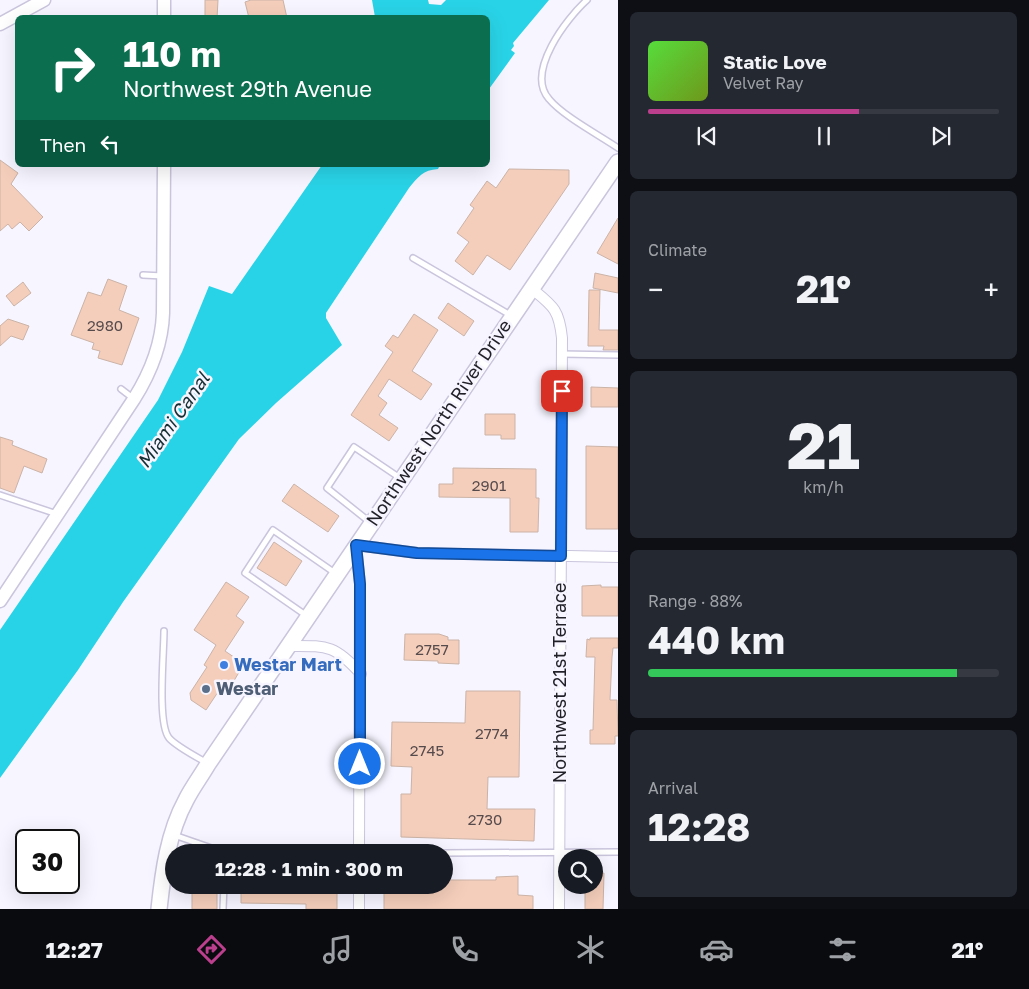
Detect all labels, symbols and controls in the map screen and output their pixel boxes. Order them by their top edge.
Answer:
text: 110 m [123,33,221,75]
icon: right [40,35,105,100]
text: Static Love [723,50,827,73]
text: Velvet Ray [723,73,804,93]
text: Northwest 29th Avenue [123,75,372,102]
icon: previous [693,122,721,150]
icon: pause [810,122,838,150]
icon: next [927,122,955,150]
icon: left [96,130,124,158]
text: Then [40,133,86,156]
text: Climate [648,240,707,260]
text: 21° [796,266,851,311]
text: − [648,273,663,306]
text: + [984,273,999,306]
street label: Northwest North River Drive [361,315,516,530]
house number: 2980 [87,316,123,334]
water label: Miami Canal [131,367,214,472]
pin [541,370,583,412]
icon: arrive [548,377,576,405]
text: 21 [787,405,860,483]
house number: 2901 [472,476,506,494]
text: km/h [803,477,844,497]
street label: Northwest 21st Terrace [548,583,570,783]
text: Range · 88% [648,591,742,611]
text: 440 km [648,617,785,662]
house number: 2757 [415,640,449,658]
place label: Westar Mart [234,653,342,675]
marker: Westar Mart [218,659,230,671]
place label: Westar [216,677,278,699]
marker: Westar [200,683,212,695]
house number: 2774 [475,724,509,742]
position arrow [333,737,385,789]
house number: 2745 [410,741,444,759]
text: Arrival [648,778,698,798]
text: 12:28 [648,804,750,849]
house number: 2730 [468,810,502,828]
speed limit sign: 30 [15,829,80,894]
map controls [558,849,603,894]
button: search [558,849,603,894]
text: 12:28 · 1 min · 300 m [215,857,403,880]
icon: directions [194,932,229,967]
icon: music [320,932,355,967]
icon: phone [447,932,482,967]
icon: climate [573,932,608,967]
icon: car [699,932,734,967]
icon: filters [825,932,860,967]
text: 12:27 [46,936,103,963]
text: 21° [951,936,983,963]

